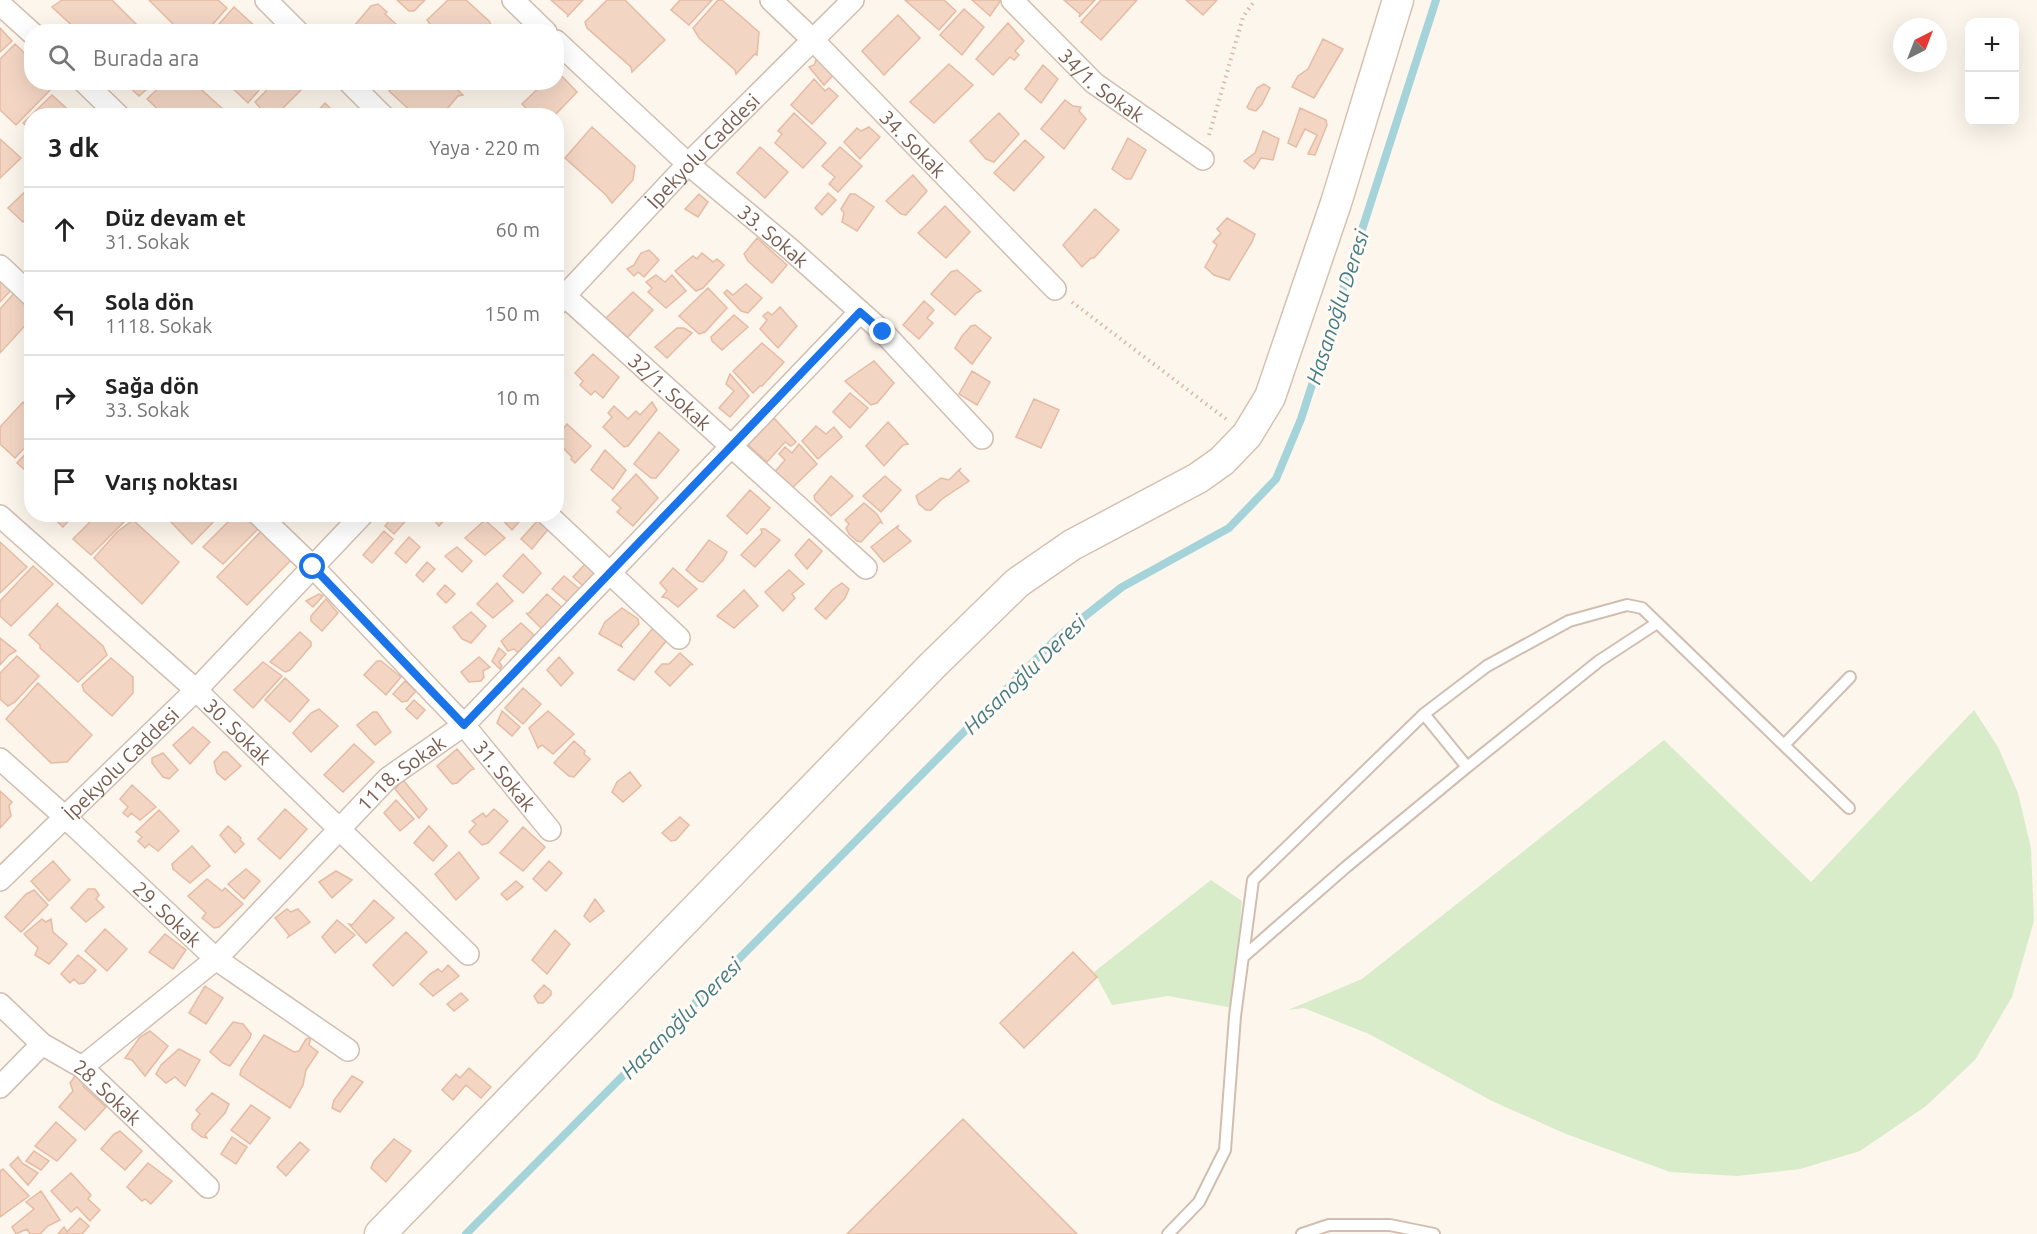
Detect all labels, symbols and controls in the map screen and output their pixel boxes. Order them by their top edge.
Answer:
north arrow [1893,18,1947,72]
map controls [1965,18,2019,126]
button: + [1965,18,2019,72]
search box [24,24,564,90]
icon: search [45,41,78,74]
street label: 34/1. Sokak [1055,43,1149,126]
text: Burada ara [93,45,199,70]
button: − [1965,72,2019,126]
street label: İpekyolu Caddesi [642,89,764,213]
street label: 34. Sokak [876,105,951,182]
text: 3 dk [48,133,99,162]
text: Yaya · 220 m [429,136,540,159]
street label: 33. Sokak [734,199,814,272]
text: Düz devam et [105,205,246,230]
icon: ahead [48,213,81,246]
text: 60 m [496,218,540,241]
water label: Hasanoğlu Deresi [1301,226,1373,387]
text: 31. Sokak [105,230,190,253]
text: Sola dön [105,289,194,314]
icon: left [48,297,81,330]
text: 150 m [484,302,540,325]
text: 1118. Sokak [105,314,212,337]
route end [869,318,895,344]
street label: 32/1. Sokak [624,348,716,434]
text: Sağa dön [105,373,199,398]
icon: right [48,381,81,414]
text: 10 m [496,386,540,409]
text: 33. Sokak [105,398,190,421]
icon: arrive [48,465,81,498]
text: Varış noktası [105,469,238,494]
route start [299,553,325,579]
water label: Hasanoğlu Deresi [958,609,1090,738]
street label: 30. Sokak [200,693,277,769]
street label: İpekyolu Caddesi [58,702,183,824]
street label: 1118. Sokak [352,730,449,815]
street label: 31. Sokak [469,735,541,815]
street label: 29. Sokak [129,876,206,951]
water label: Hasanoğlu Deresi [616,952,747,1083]
street label: 28. Sokak [71,1054,147,1129]

